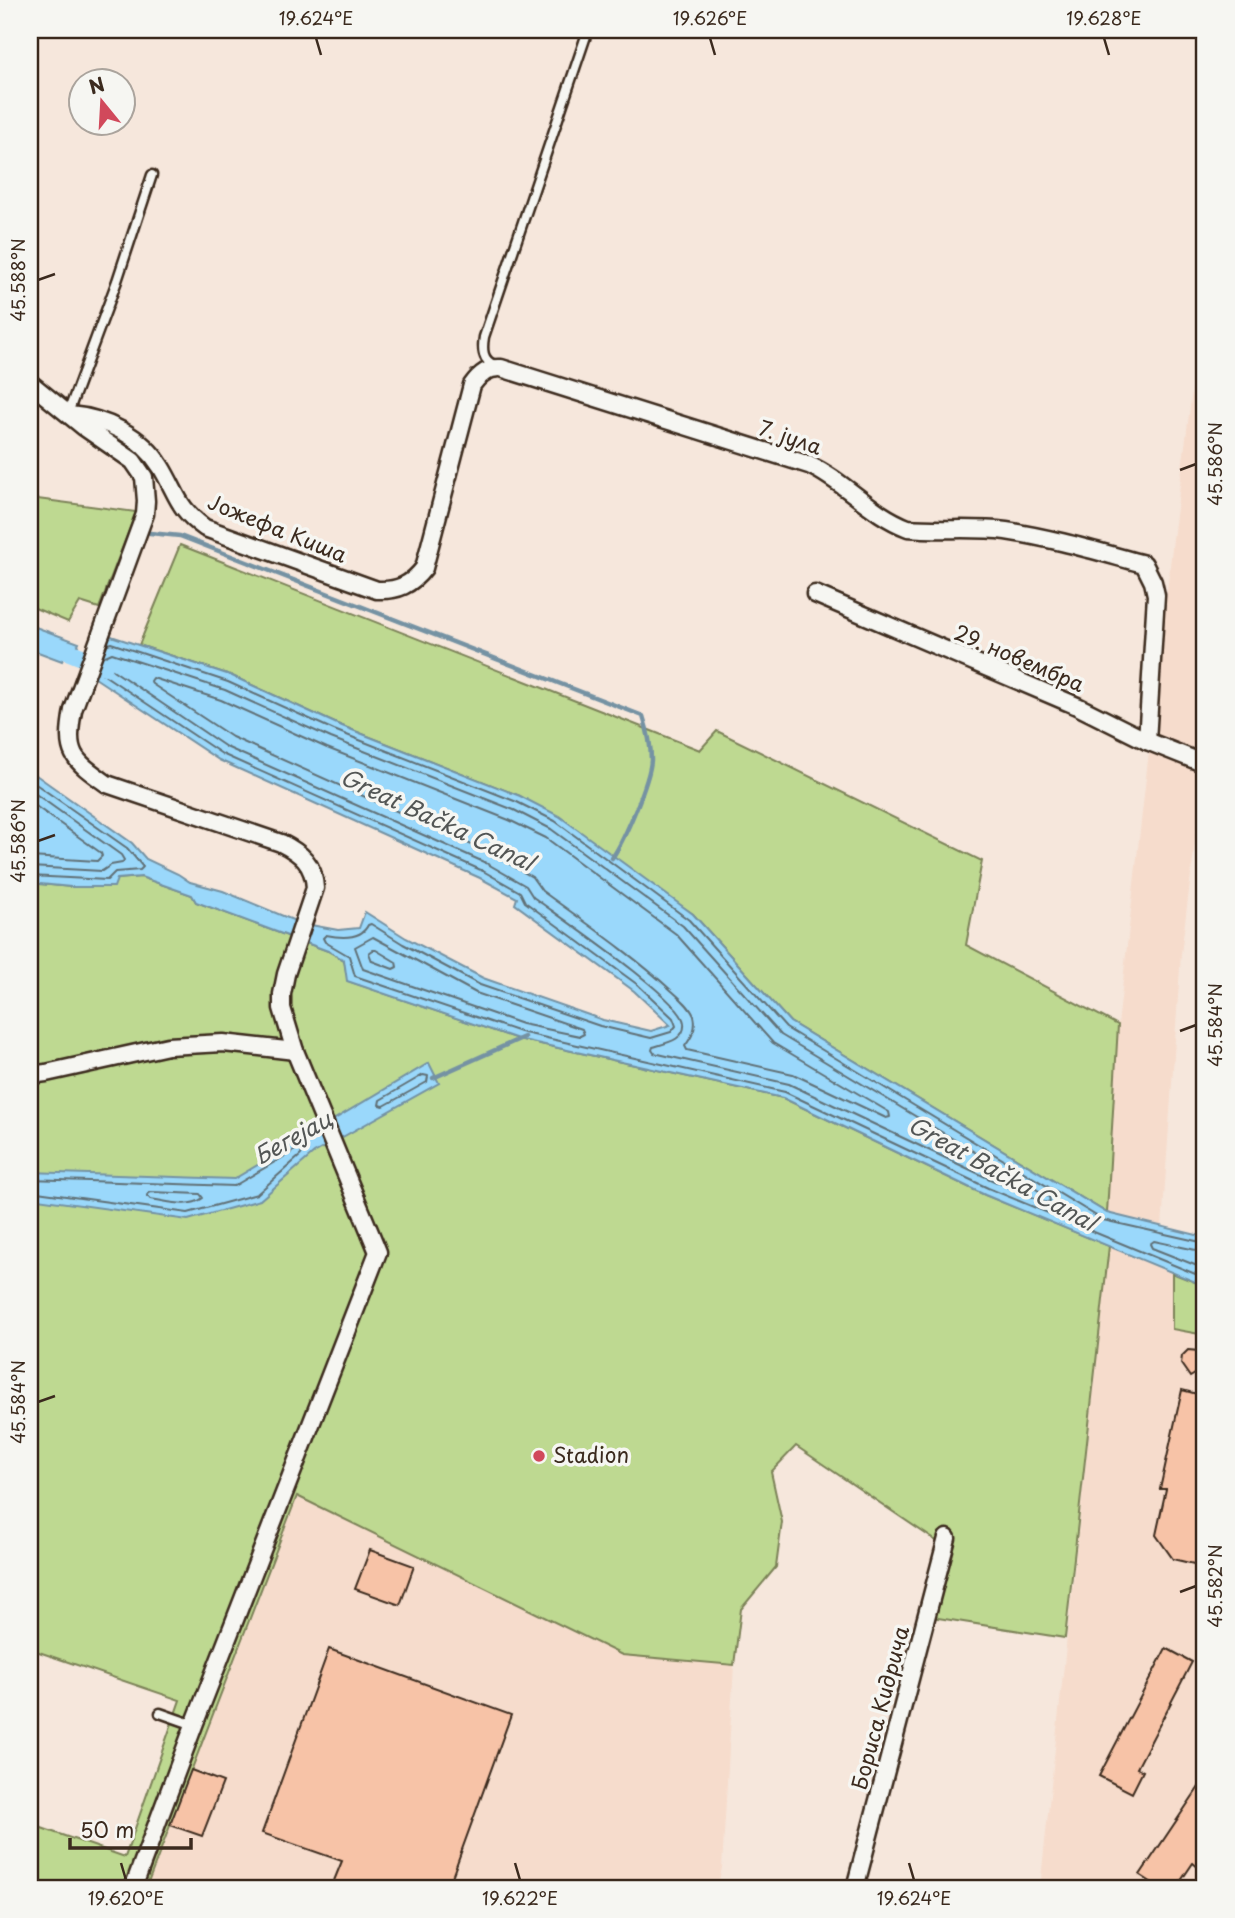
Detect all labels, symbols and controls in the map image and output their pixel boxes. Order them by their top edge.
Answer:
text: 19.624°E [279,4,353,31]
text: 19.626°E [673,4,747,31]
text: 19.628°E [1066,4,1142,31]
north arrow [66,66,136,136]
text: N [85,69,108,101]
text: 45.588°N [4,238,31,322]
street label: 7. јула [755,410,826,462]
text: 45.586°N [1201,422,1228,506]
street label: Јожефа Киша [203,485,353,570]
street label: 29. новембра [950,615,1090,699]
water label: Great Bačka Canal [335,758,544,880]
text: 45.586°N [4,799,31,883]
text: 45.584°N [1201,983,1228,1067]
water label: Бегејац [247,1100,339,1173]
water label: Great Bačka Canal [902,1106,1106,1241]
text: 45.584°N [4,1360,31,1444]
place label: Stadion [553,1438,629,1470]
marker: Stadion [531,1448,547,1464]
text: 45.582°N [1201,1544,1228,1628]
street label: Бориса Кидрича [842,1621,916,1793]
scale bar [70,1806,191,1850]
text: 50 m [80,1813,134,1845]
text: 19.620°E [88,1884,164,1911]
text: 19.622°E [482,1884,558,1911]
text: 19.624°E [877,1884,951,1911]

